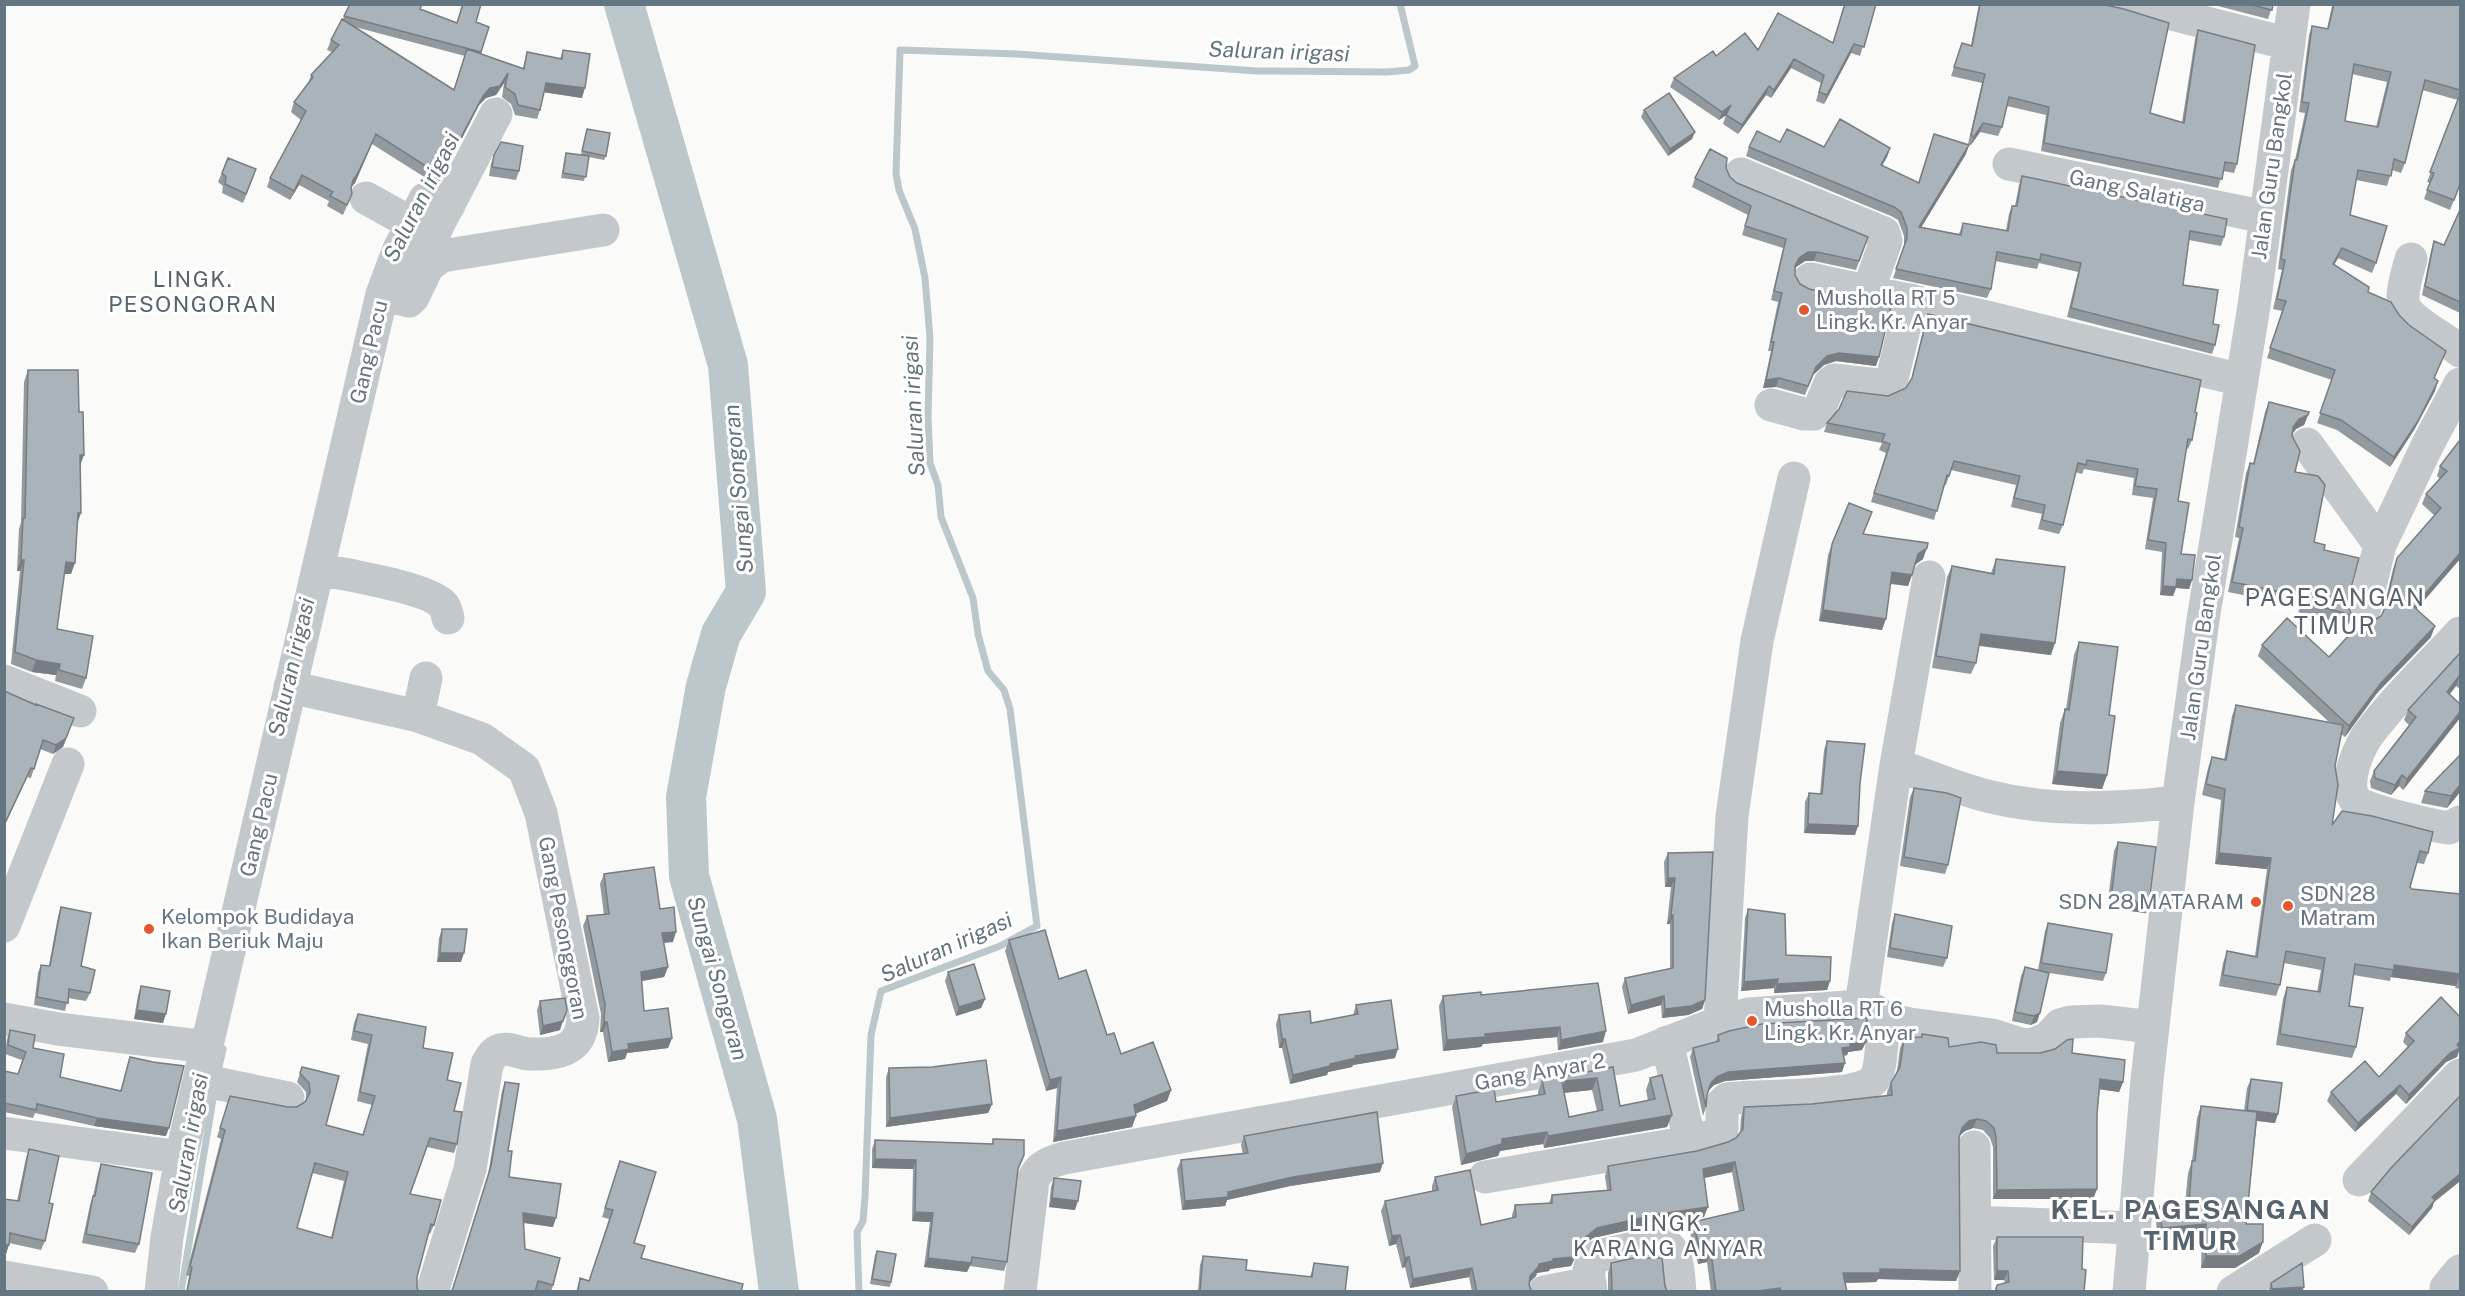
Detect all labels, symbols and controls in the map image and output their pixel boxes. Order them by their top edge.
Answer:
water label: Saluran irigasi [1208,36,1351,66]
street label: Jalan Guru Bangkol [2246,71,2297,261]
water label: Saluran irigasi [377,127,465,266]
street label: Gang Salatiga [2067,164,2207,217]
district label: LINGK. PESONGORAN [108,266,278,317]
place label: Musholla RT 5 Lingk. Kr. Anyar [1816,285,1968,334]
street label: Gang Pacu [344,298,393,406]
marker: Musholla RT 5 Lingk. Kr. Anyar [1797,303,1811,317]
water label: Saluran irigasi [896,334,930,477]
water label: Sungai Songoran [718,403,758,575]
street label: Jalan Guru Bangkol [2175,552,2226,742]
district label: PAGESANGAN TIMUR [2244,583,2426,639]
water label: Saluran irigasi [262,595,320,739]
street label: Gang Pacu [234,771,283,879]
street label: Gang Pesonggoran [533,834,593,1022]
place label: SDN 28 Matram [2300,881,2376,930]
place label: SDN 28 MATARAM [2058,889,2244,914]
water label: Sungai Songoran [682,893,754,1063]
marker: SDN 28 MATARAM [2249,895,2263,909]
marker: SDN 28 Matram [2281,899,2295,913]
place label: Kelompok Budidaya Ikan Beriuk Maju [161,904,354,953]
water label: Saluran irigasi [876,906,1017,988]
marker: Kelompok Budidaya Ikan Beriuk Maju [142,922,156,936]
place label: Musholla RT 6 Lingk. Kr. Anyar [1764,996,1916,1045]
marker: Musholla RT 6 Lingk. Kr. Anyar [1745,1014,1759,1028]
street label: Gang Anyar 2 [1473,1048,1607,1095]
water label: Saluran irigasi [163,1070,213,1215]
district label: KEL. PAGESANGAN TIMUR [2051,1193,2331,1256]
district label: LINGK. KARANG ANYAR [1573,1210,1765,1261]

